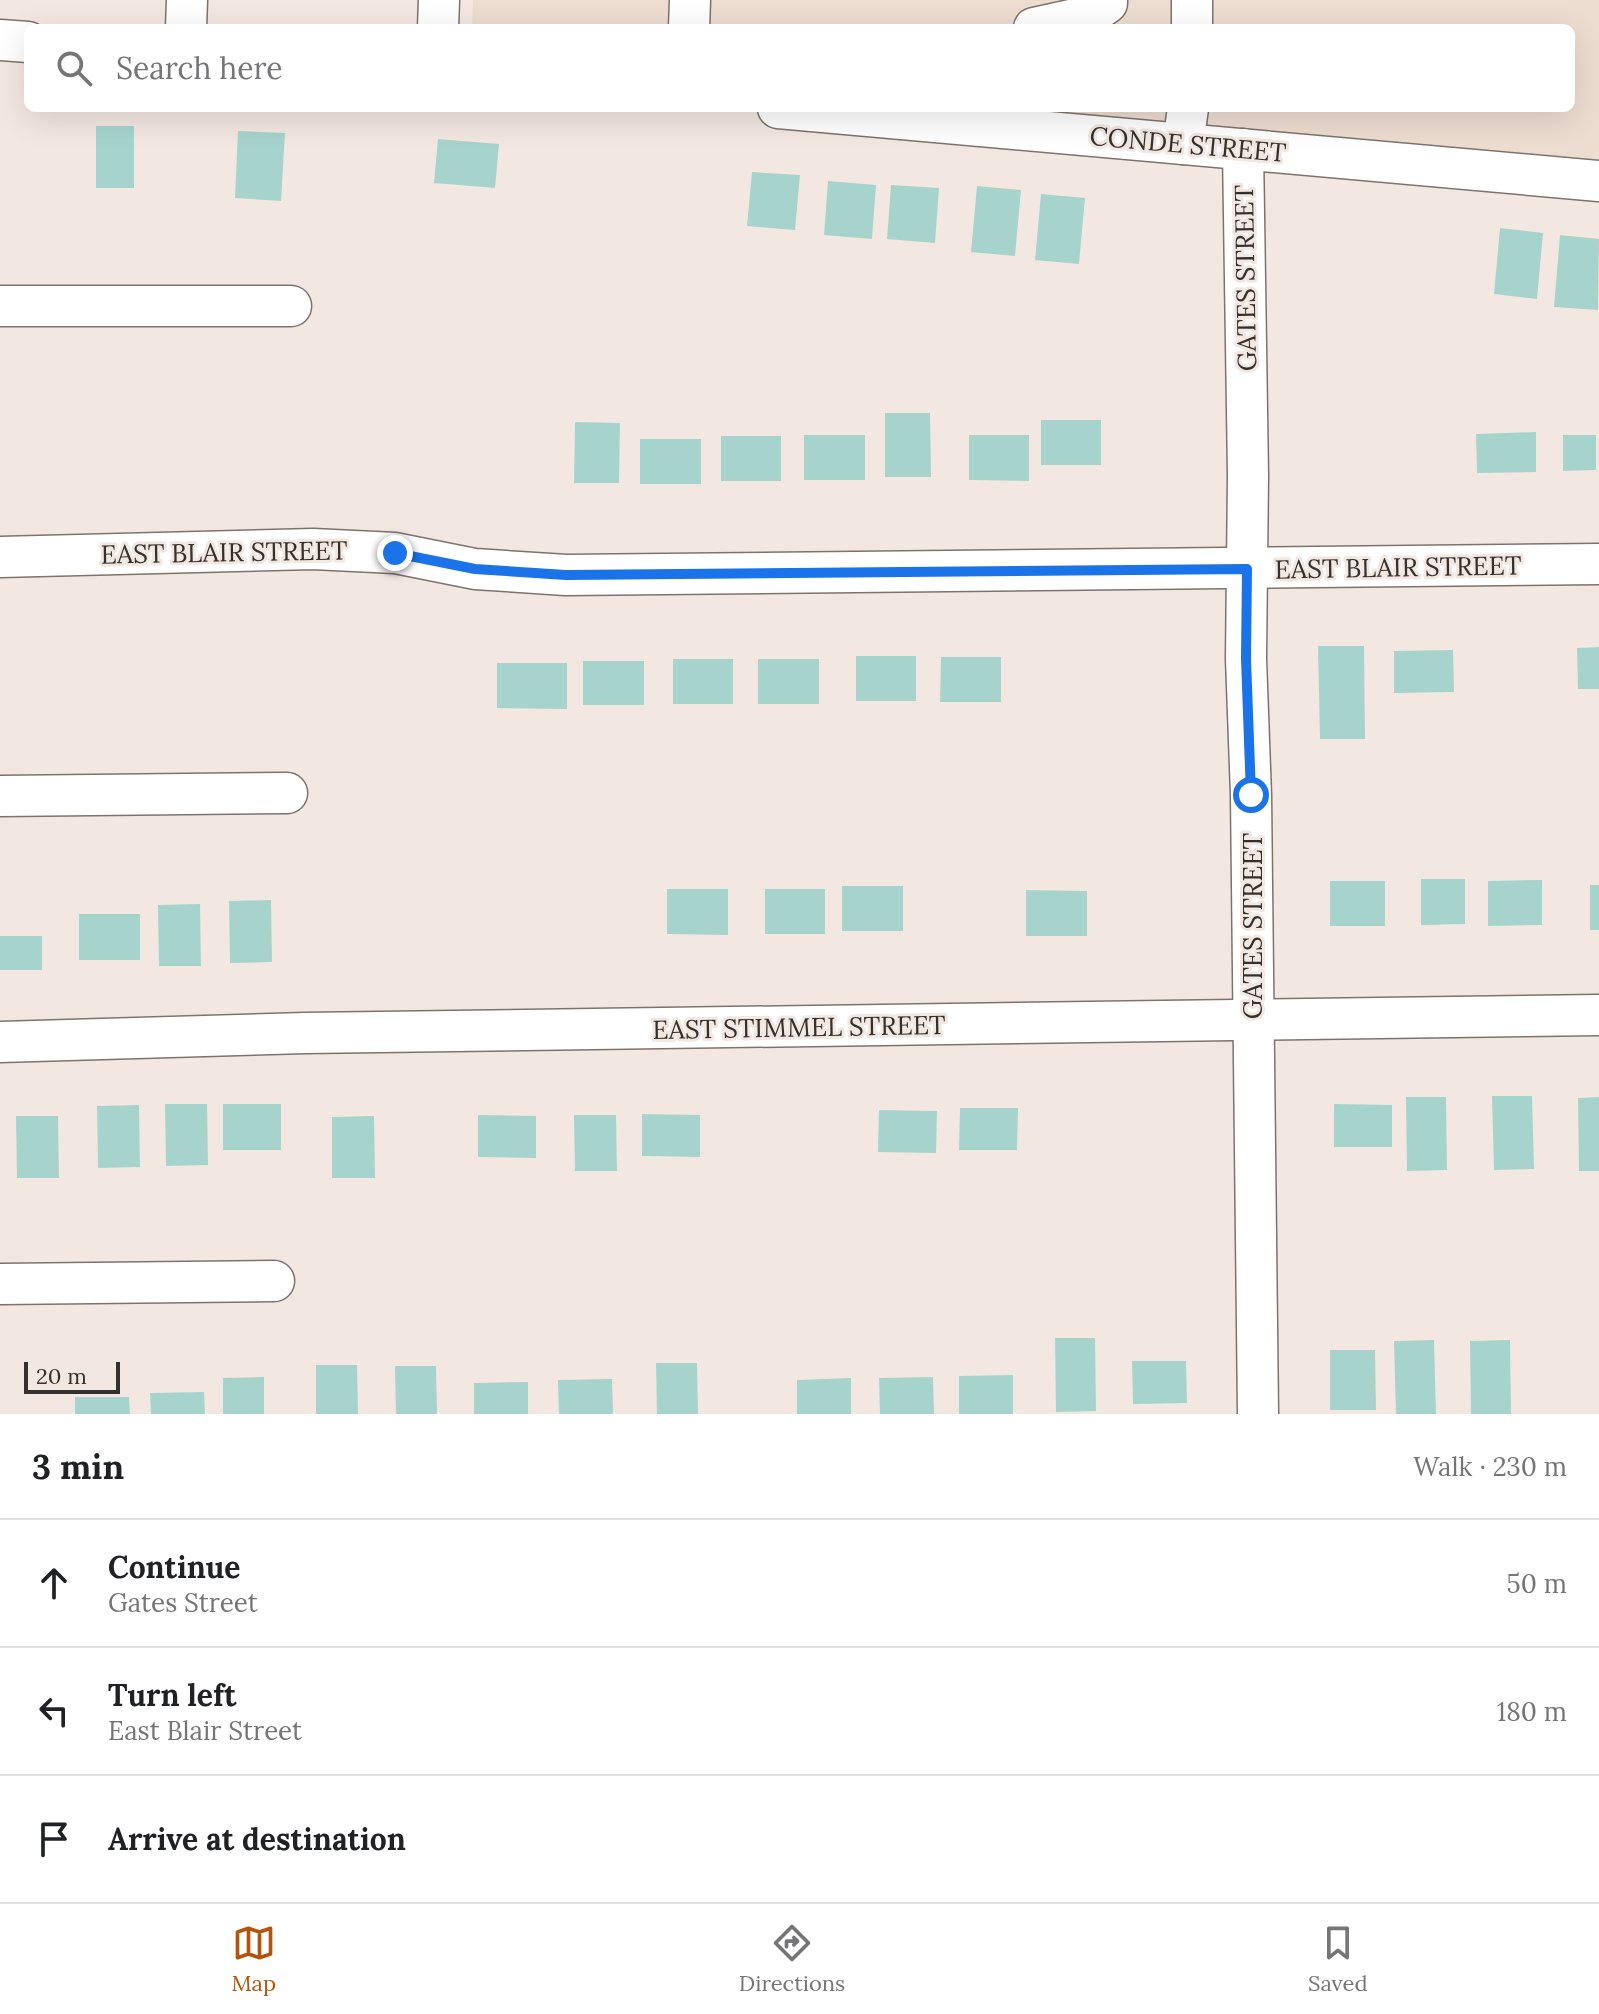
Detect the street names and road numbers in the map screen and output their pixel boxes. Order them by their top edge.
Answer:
street label: CONDE STREET [1088,119,1288,169]
street label: GATES STREET [1227,184,1263,372]
street label: EAST BLAIR STREET [100,533,348,571]
street label: EAST BLAIR STREET [1274,548,1522,586]
street label: GATES STREET [1236,832,1269,1019]
street label: EAST STIMMEL STREET [652,1008,946,1046]

